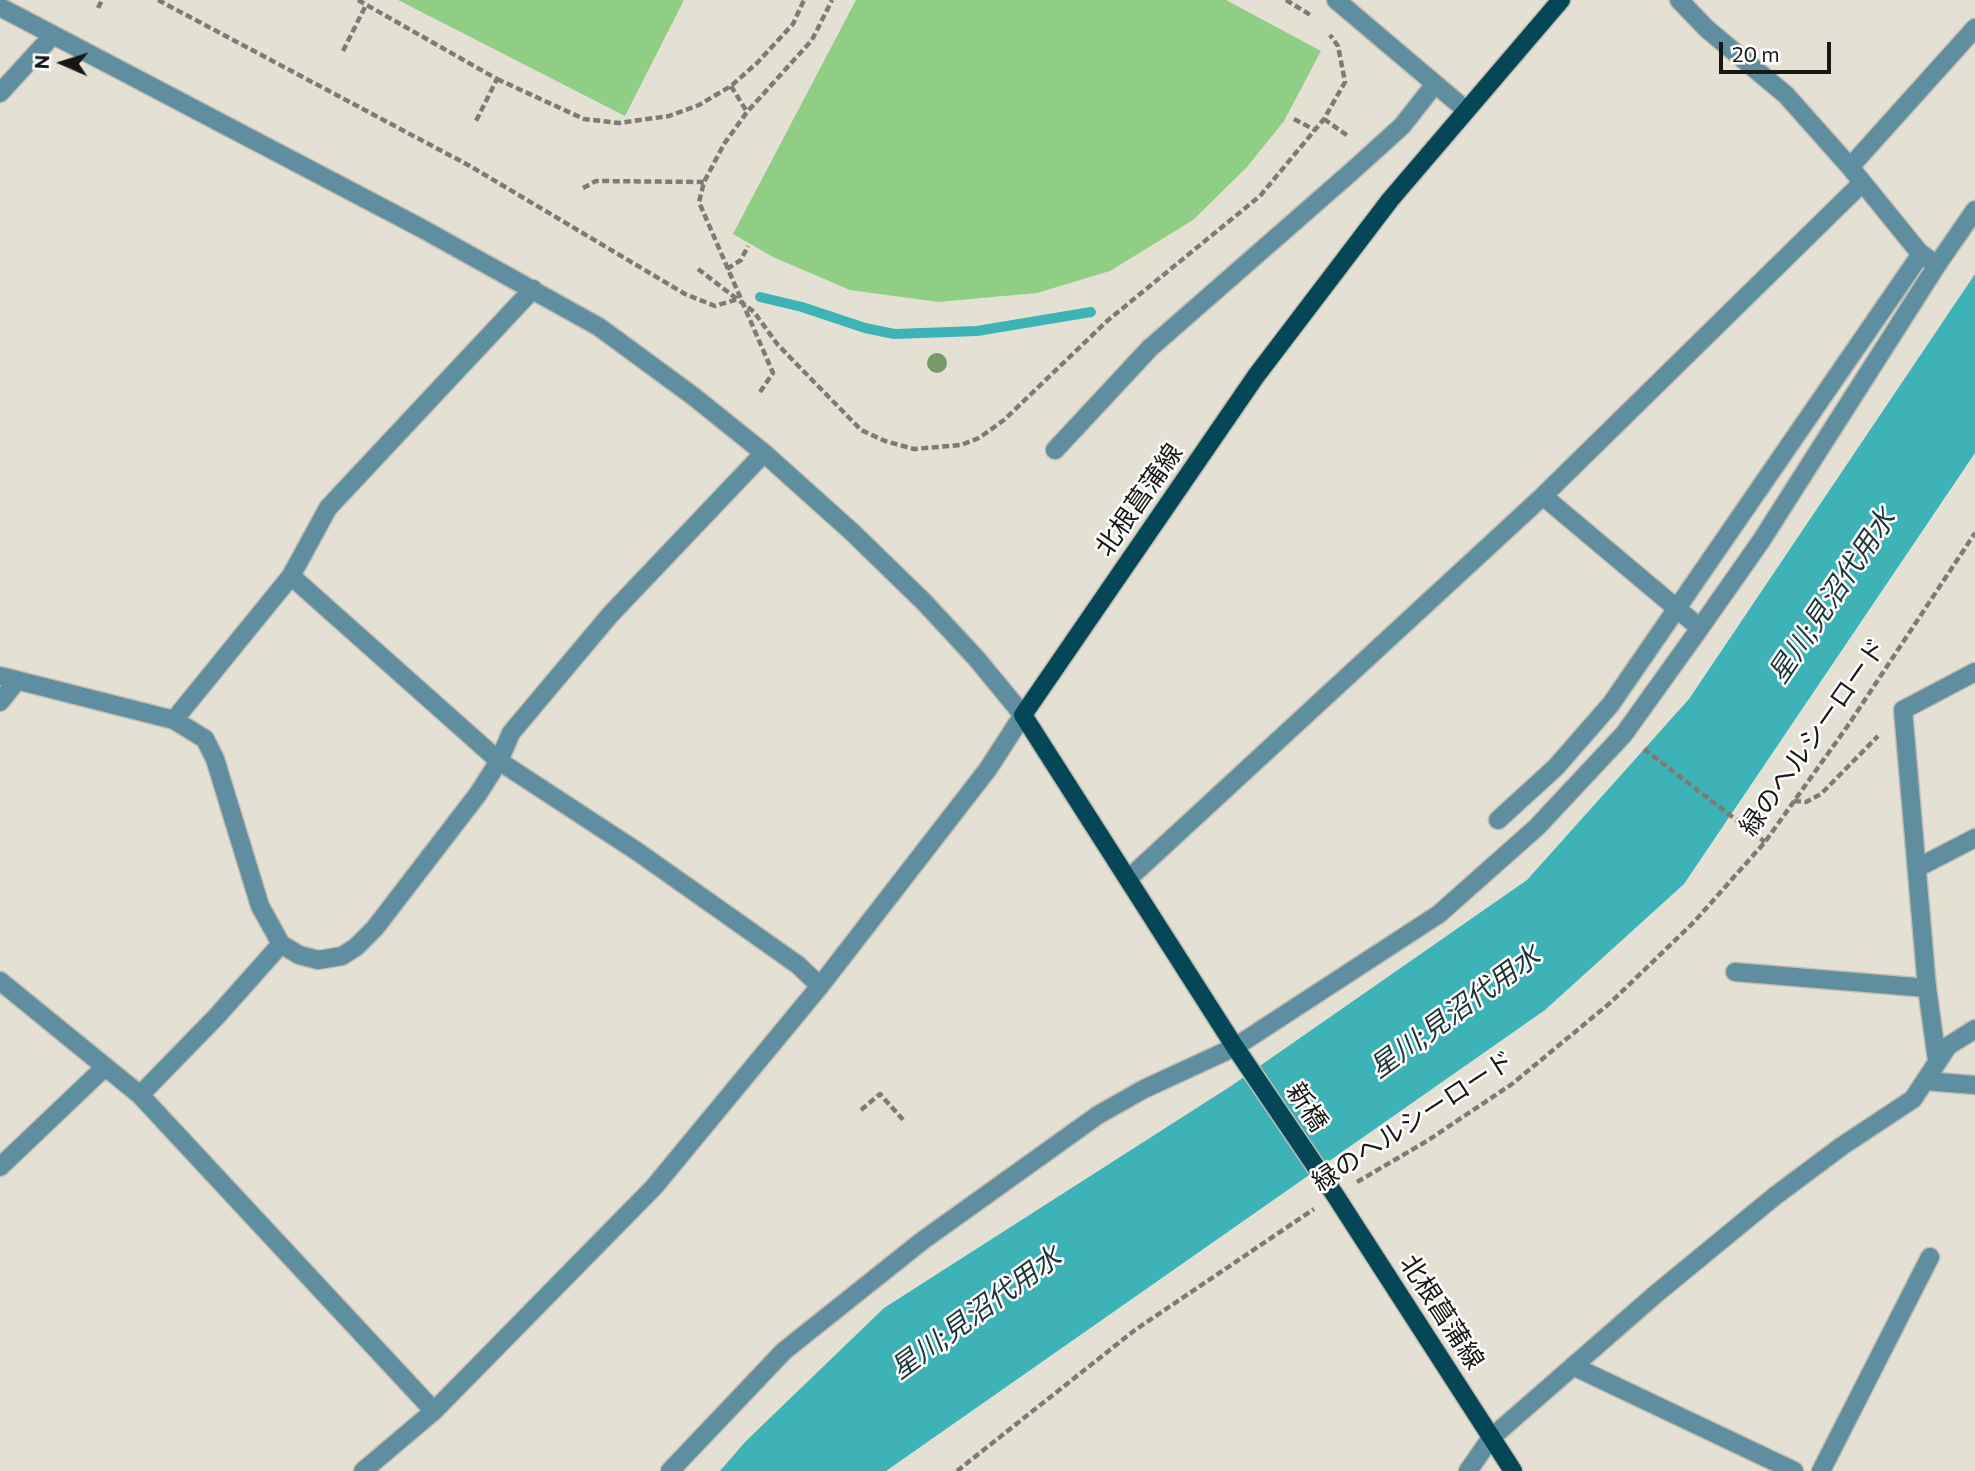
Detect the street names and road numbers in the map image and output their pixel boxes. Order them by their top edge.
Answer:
street label: 北根菖蒲線 [1089,438,1189,562]
street label: 緑のヘルシーロード [1733,632,1893,842]
street label: 緑のヘルシーロード [1306,1044,1520,1198]
street label: 新橋 [1280,1077,1334,1137]
street label: 北根菖蒲線 [1394,1249,1490,1375]

